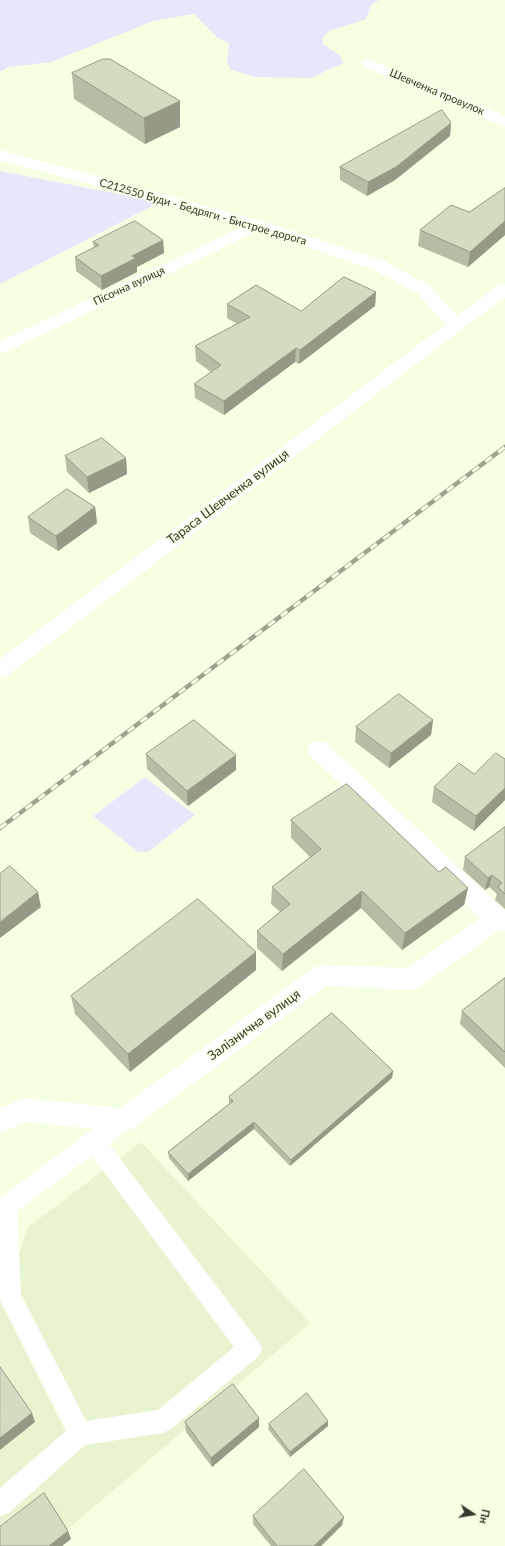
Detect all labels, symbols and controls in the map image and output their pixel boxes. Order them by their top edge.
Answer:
street label: Шевченка провулок [387,66,487,118]
street label: С212550 Буди - Бедряги - Бистрое дорога [98,176,308,248]
street label: Пісочна вулиця [91,264,167,308]
street label: Тараса Шевченка вулиця [164,446,292,548]
street label: Залізнична вулиця [205,986,303,1064]
north arrow [453,1494,493,1534]
text: Пн [477,1508,493,1525]

